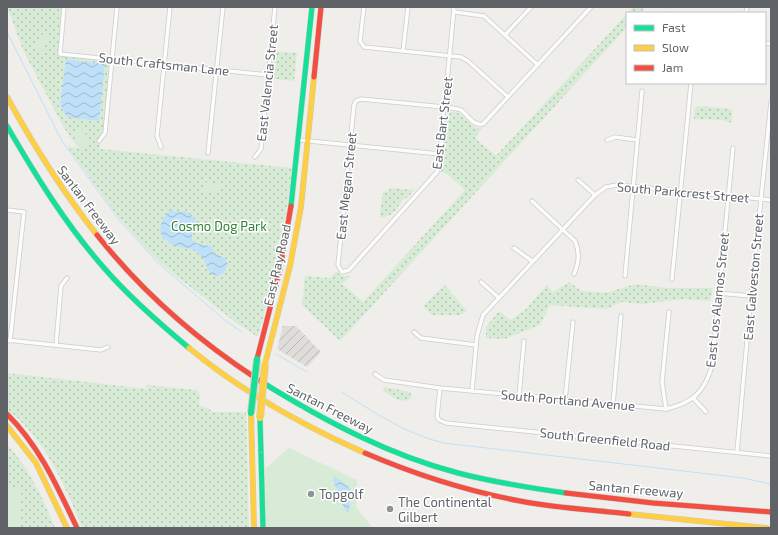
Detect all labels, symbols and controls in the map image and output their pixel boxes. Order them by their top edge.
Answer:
legend [626,12,766,84]
text: Fast [662,20,686,34]
street label: East Valencia Street [253,24,281,142]
text: Slow [662,40,689,54]
street label: South Craftsman Lane [98,49,230,79]
text: Jam [662,60,683,74]
street label: East Bart Street [428,76,456,170]
street label: East Megan Street [332,131,360,241]
street label: Santan Freeway [54,162,124,248]
street label: South Parkcrest Street [616,178,750,206]
street label: East Galveston Street [739,213,767,341]
park label: Cosmo Dog Park [171,218,267,234]
street label: East Ray Road [260,223,294,307]
street label: East Los Alamos Street [702,232,732,368]
street label: Santan Freeway [284,379,376,437]
street label: South Portland Avenue [500,386,636,414]
street label: South Greenfield Road [539,424,671,454]
street label: Santan Freeway [588,477,684,501]
place label: Topgolf [319,486,364,502]
marker: Topgolf [306,489,316,499]
place label: The Continental Gilbert [398,494,492,525]
marker: The Continental Gilbert [385,504,395,514]

